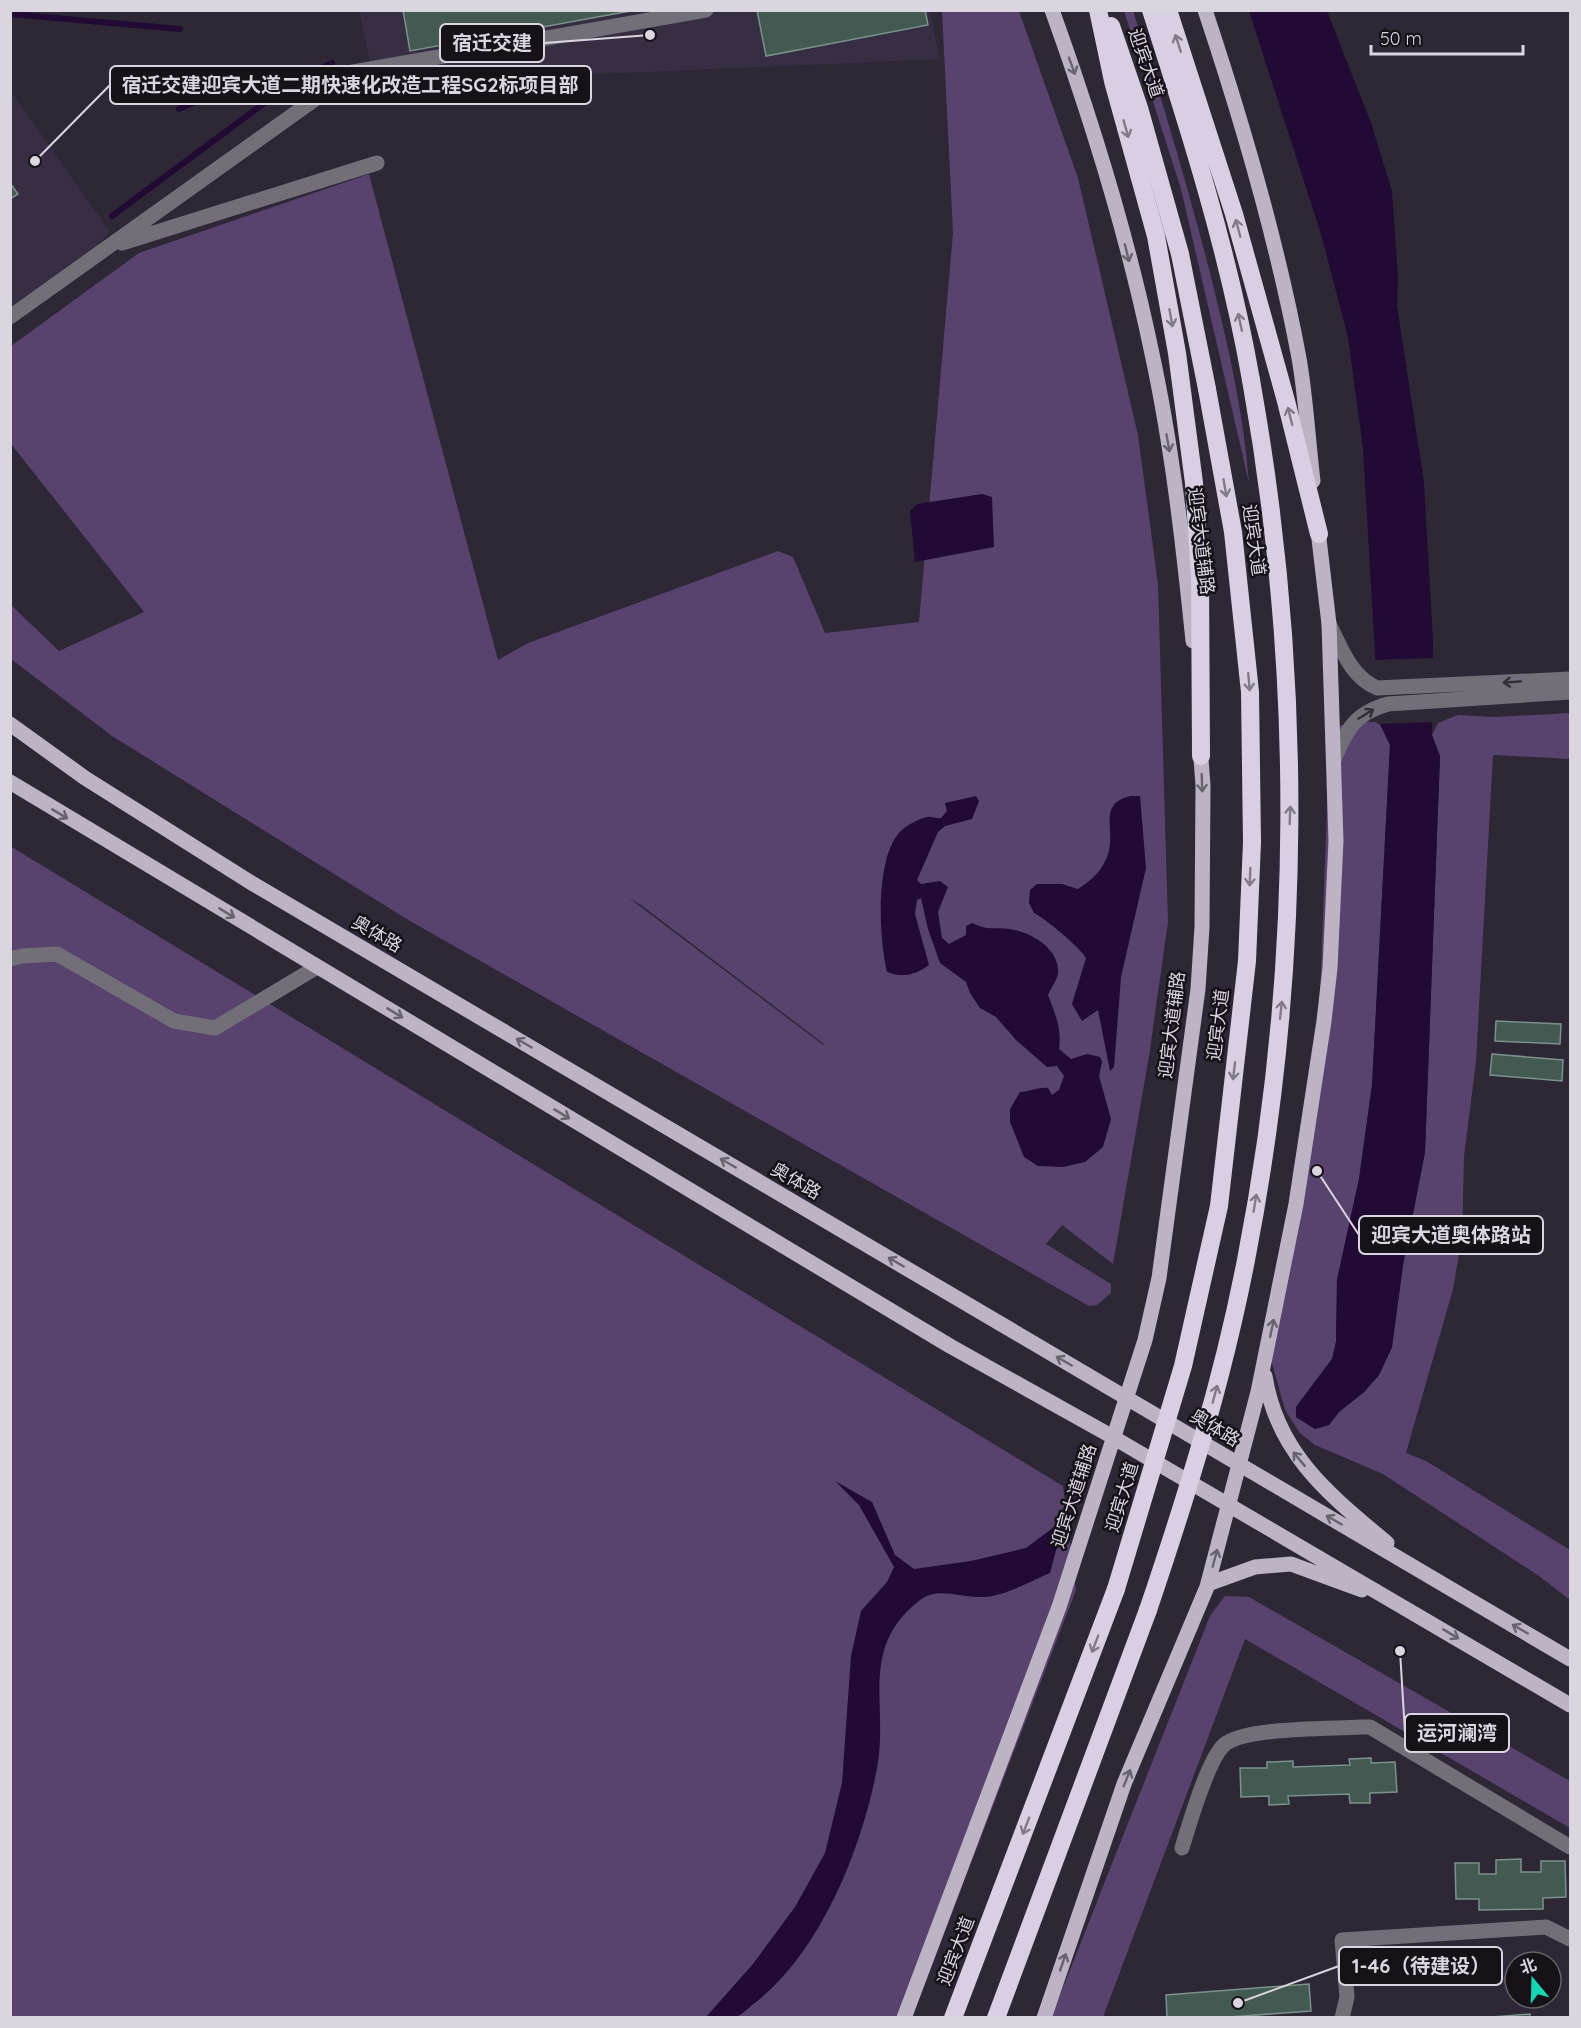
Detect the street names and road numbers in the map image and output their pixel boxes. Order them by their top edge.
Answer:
street label: 迎宾大道 [1124,25,1169,101]
street label: 迎宾大道辅路 [1184,486,1219,596]
street label: 迎宾大道 [1238,503,1271,577]
street label: 奥体路 [348,910,406,957]
street label: 迎宾大道辅路 [1154,970,1189,1080]
street label: 迎宾大道 [1202,988,1233,1062]
street label: 奥体路 [767,1157,825,1204]
street label: 奥体路 [1186,1404,1244,1451]
street label: 迎宾大道辅路 [1046,1441,1101,1551]
street label: 迎宾大道 [1100,1459,1143,1535]
street label: 迎宾大道 [932,1913,979,1989]

